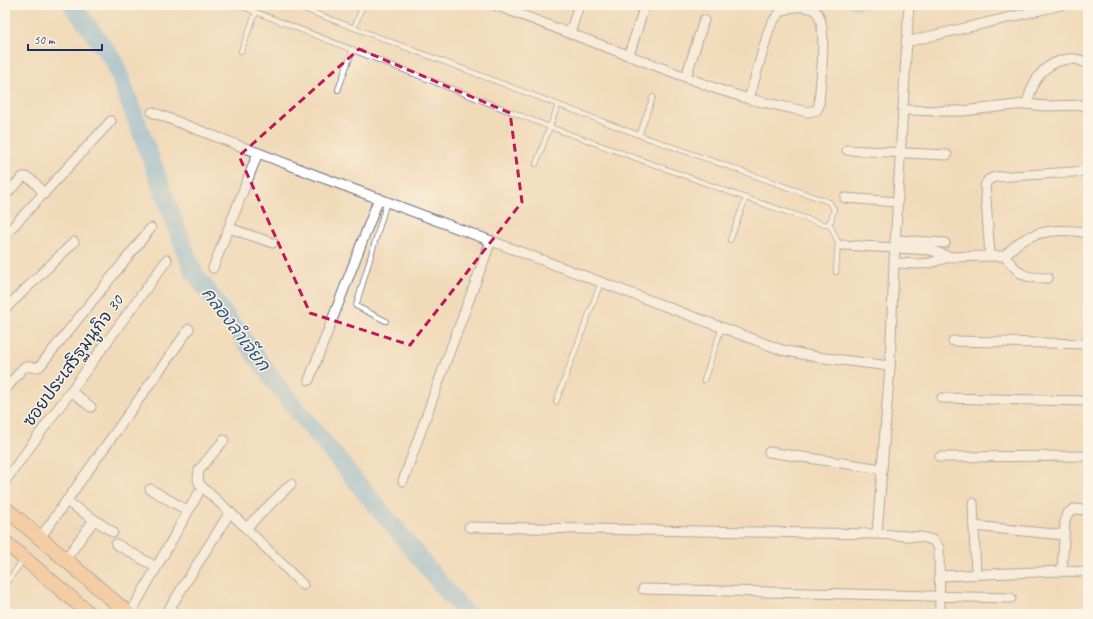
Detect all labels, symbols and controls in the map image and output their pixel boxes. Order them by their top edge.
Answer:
scale bar [28,26,102,52]
text: 50 m [34,32,56,48]
water label: คลองลำเจียก [197,283,276,376]
street label: ซอยประเสริฐมนูกิจ 30 [18,290,130,432]

